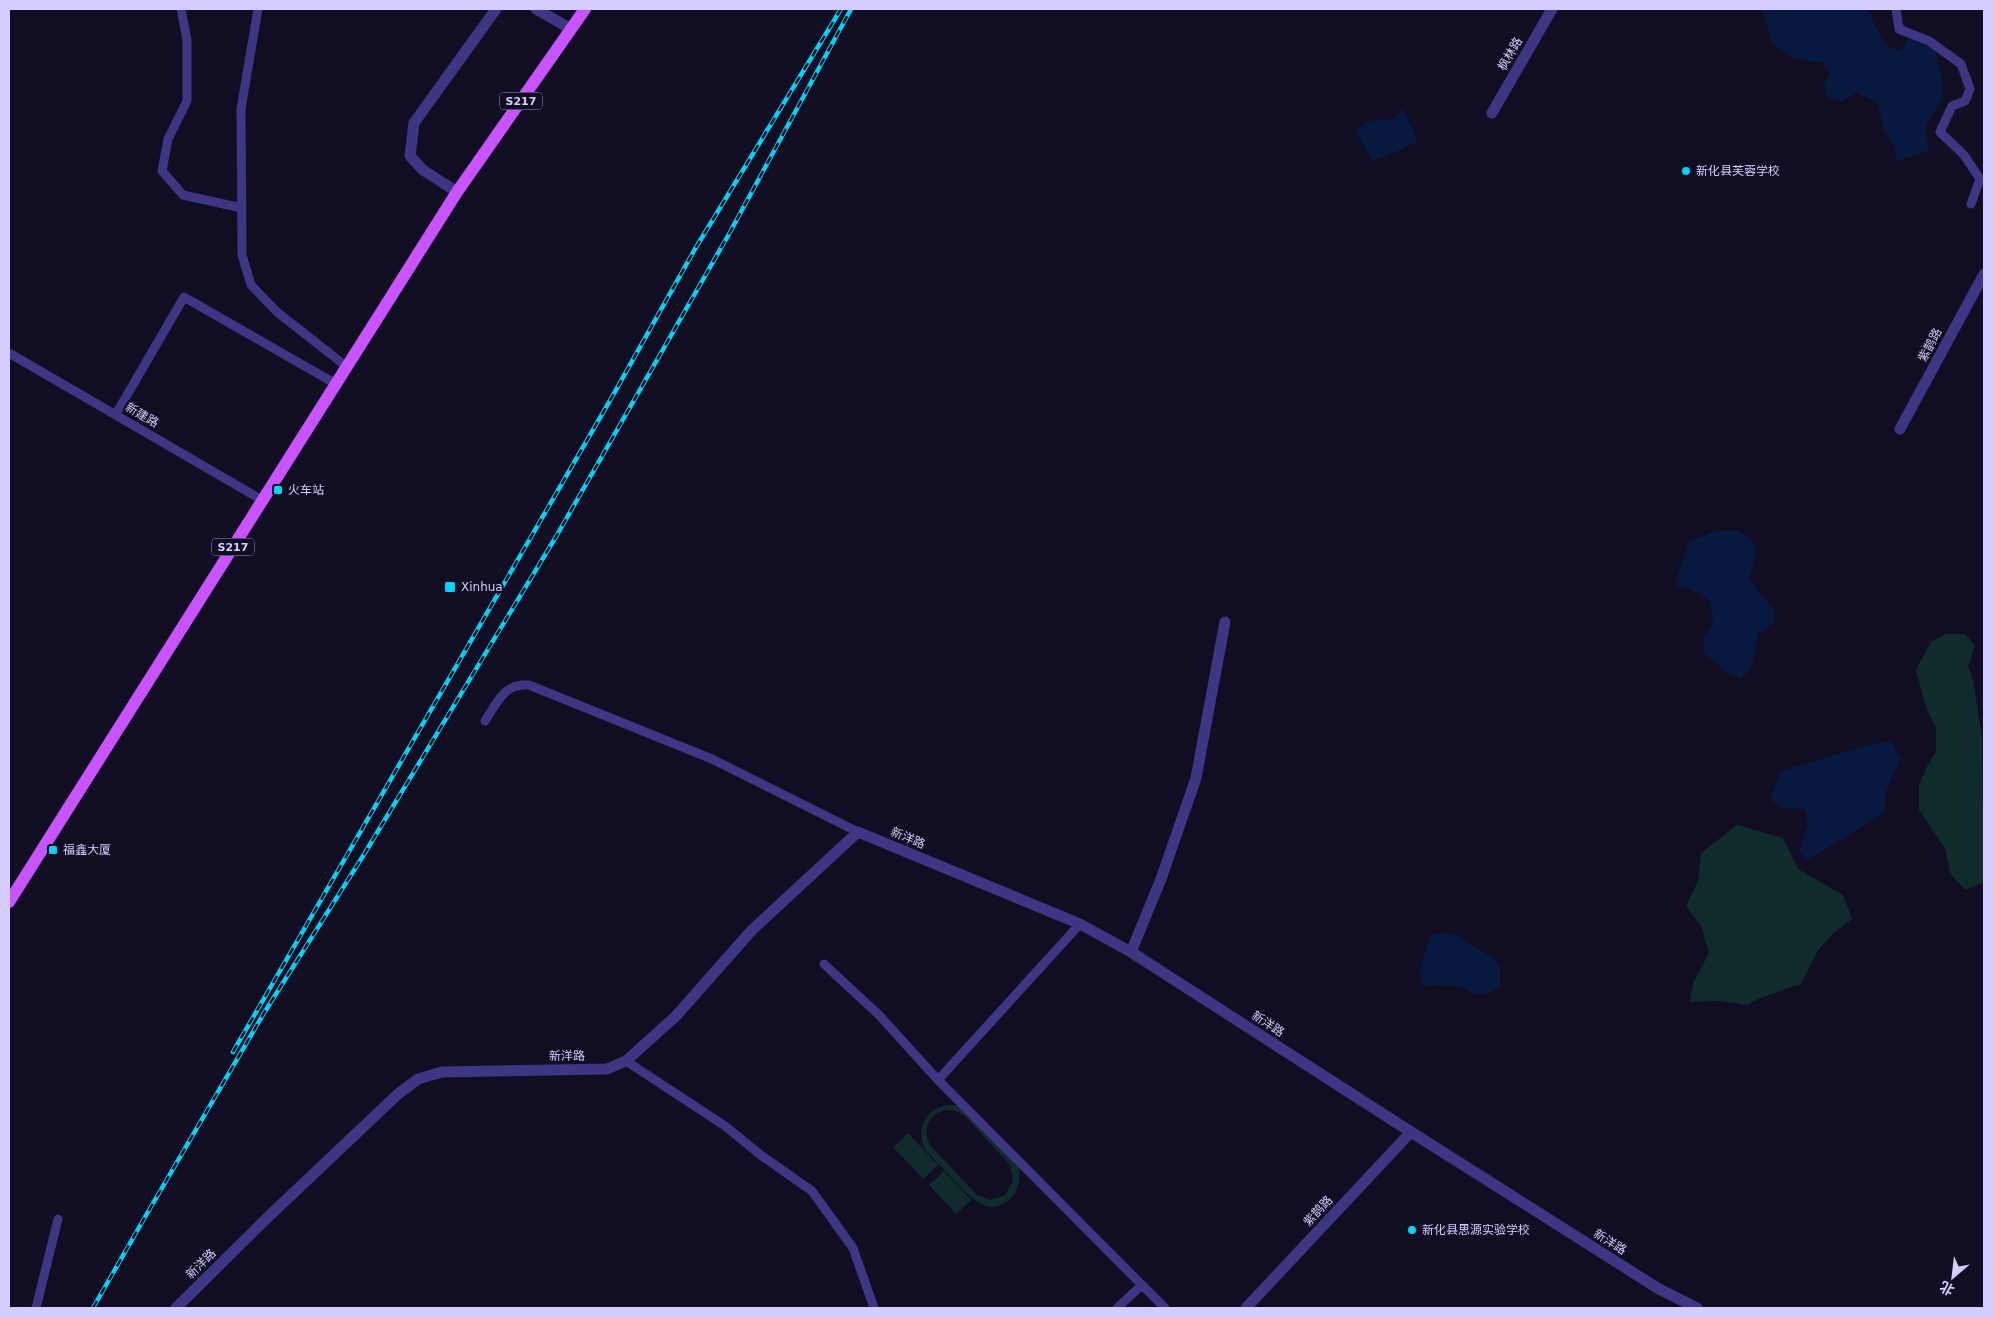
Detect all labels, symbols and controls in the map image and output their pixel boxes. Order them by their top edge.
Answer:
street label: 枫林路 [1495,35,1525,73]
road number: S217 [500,92,542,110]
place label: 新化县芙蓉学校 [1696,164,1780,178]
marker: 新化县芙蓉学校 [1680,165,1692,177]
street label: 紫鹊路 [1915,326,1945,364]
street label: 新建路 [123,400,161,430]
place label: 火车站 [288,483,324,497]
marker: 火车站 [272,484,284,496]
road number: S217 [212,538,254,556]
marker: Xinhua [443,580,457,594]
place label: Xinhua [461,580,503,594]
street label: 新洋路 [889,825,927,851]
place label: 福鑫大厦 [63,843,111,857]
marker: 福鑫大厦 [47,844,59,856]
street label: 新洋路 [1249,1008,1287,1040]
street label: 新洋路 [549,1049,585,1063]
street label: 紫鹊路 [1301,1193,1335,1229]
place label: 新化县思源实验学校 [1422,1223,1530,1237]
marker: 新化县思源实验学校 [1406,1224,1418,1236]
street label: 新洋路 [1591,1227,1629,1257]
street label: 新洋路 [183,1246,219,1282]
north arrow [1928,1252,1978,1302]
text: 北 [1937,1278,1957,1299]

